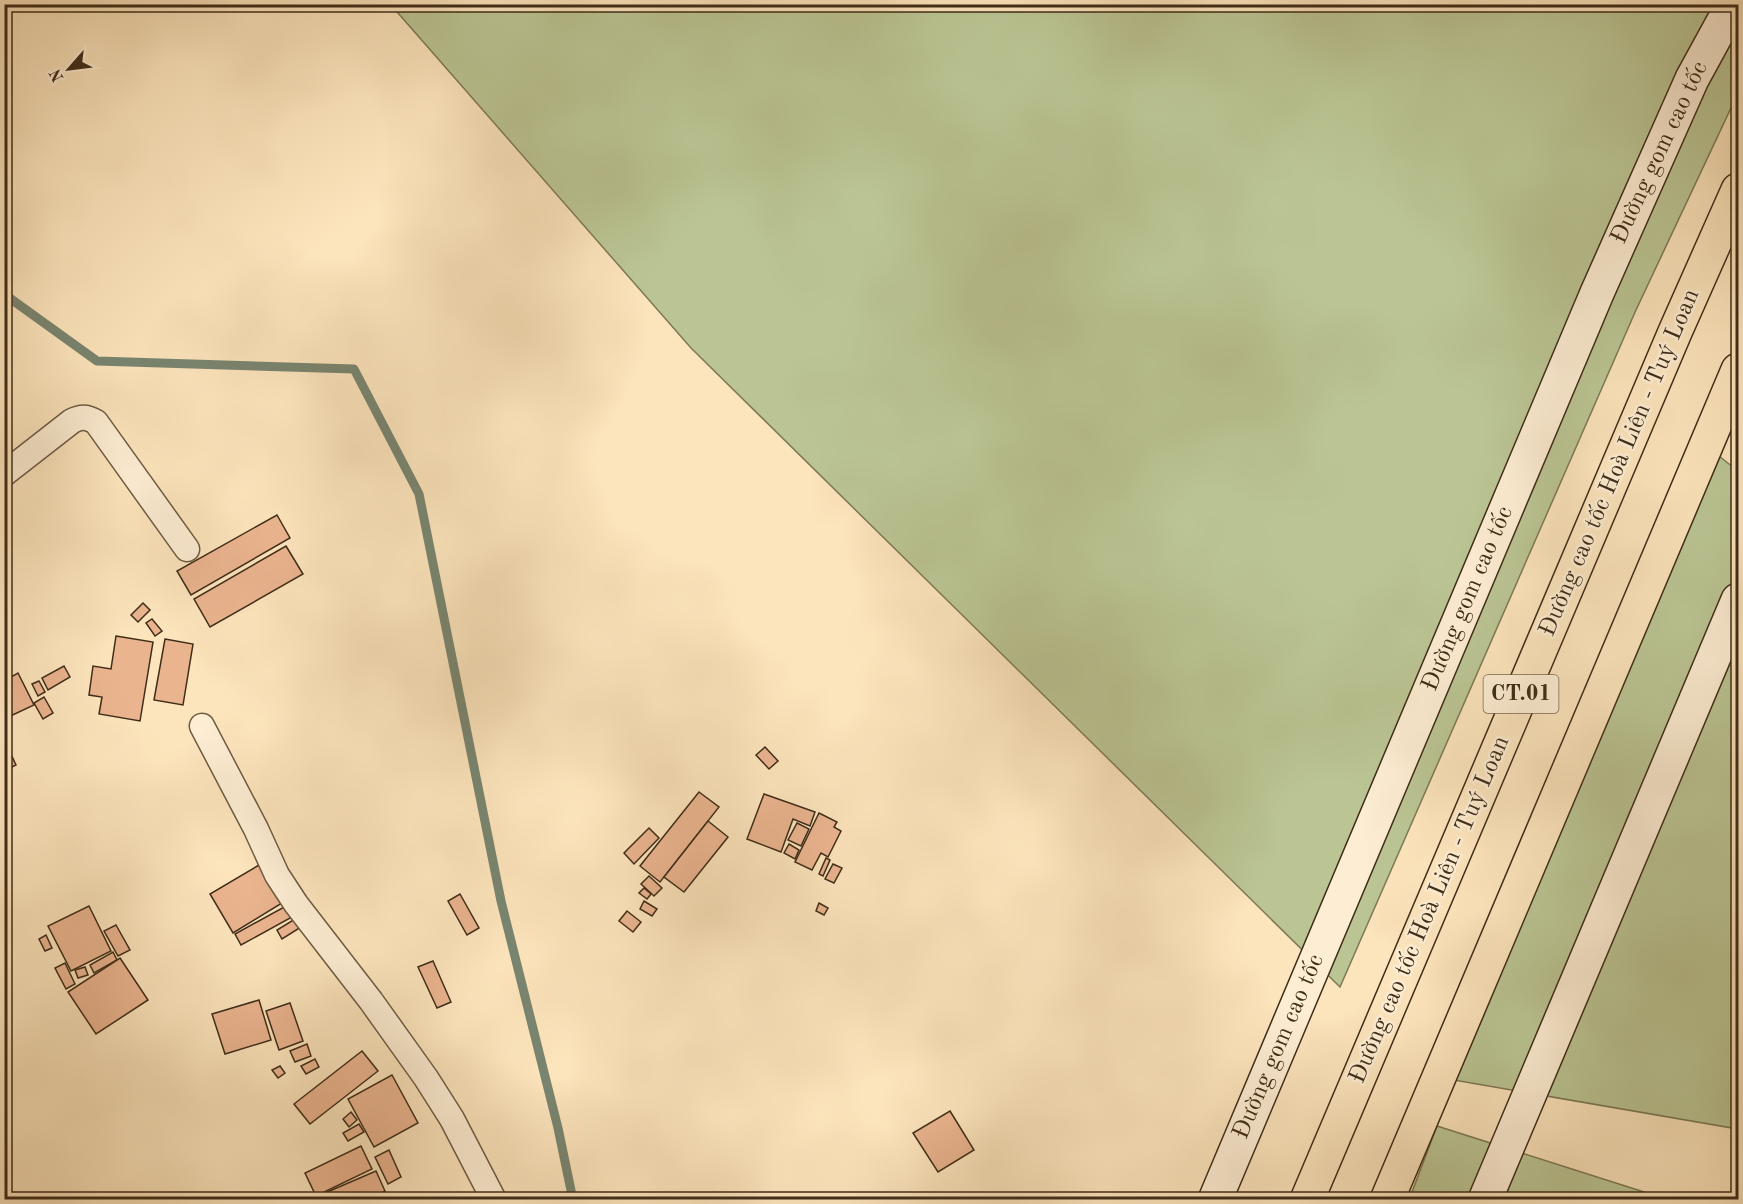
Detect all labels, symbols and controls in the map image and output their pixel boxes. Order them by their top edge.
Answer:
north arrow [39,39,99,99]
street label: Đường gom cao tốc [1606,58,1713,248]
text: N [47,65,67,84]
street label: Đường cao tốc Hoà Liên - Tuý Loan [1535,285,1704,640]
street label: Đường gom cao tốc [1417,503,1518,695]
road number: CT.01 [1484,675,1558,713]
street label: Đường cao tốc Hoà Liên - Tuý Loan [1345,732,1514,1087]
street label: Đường gom cao tốc [1228,951,1329,1143]

